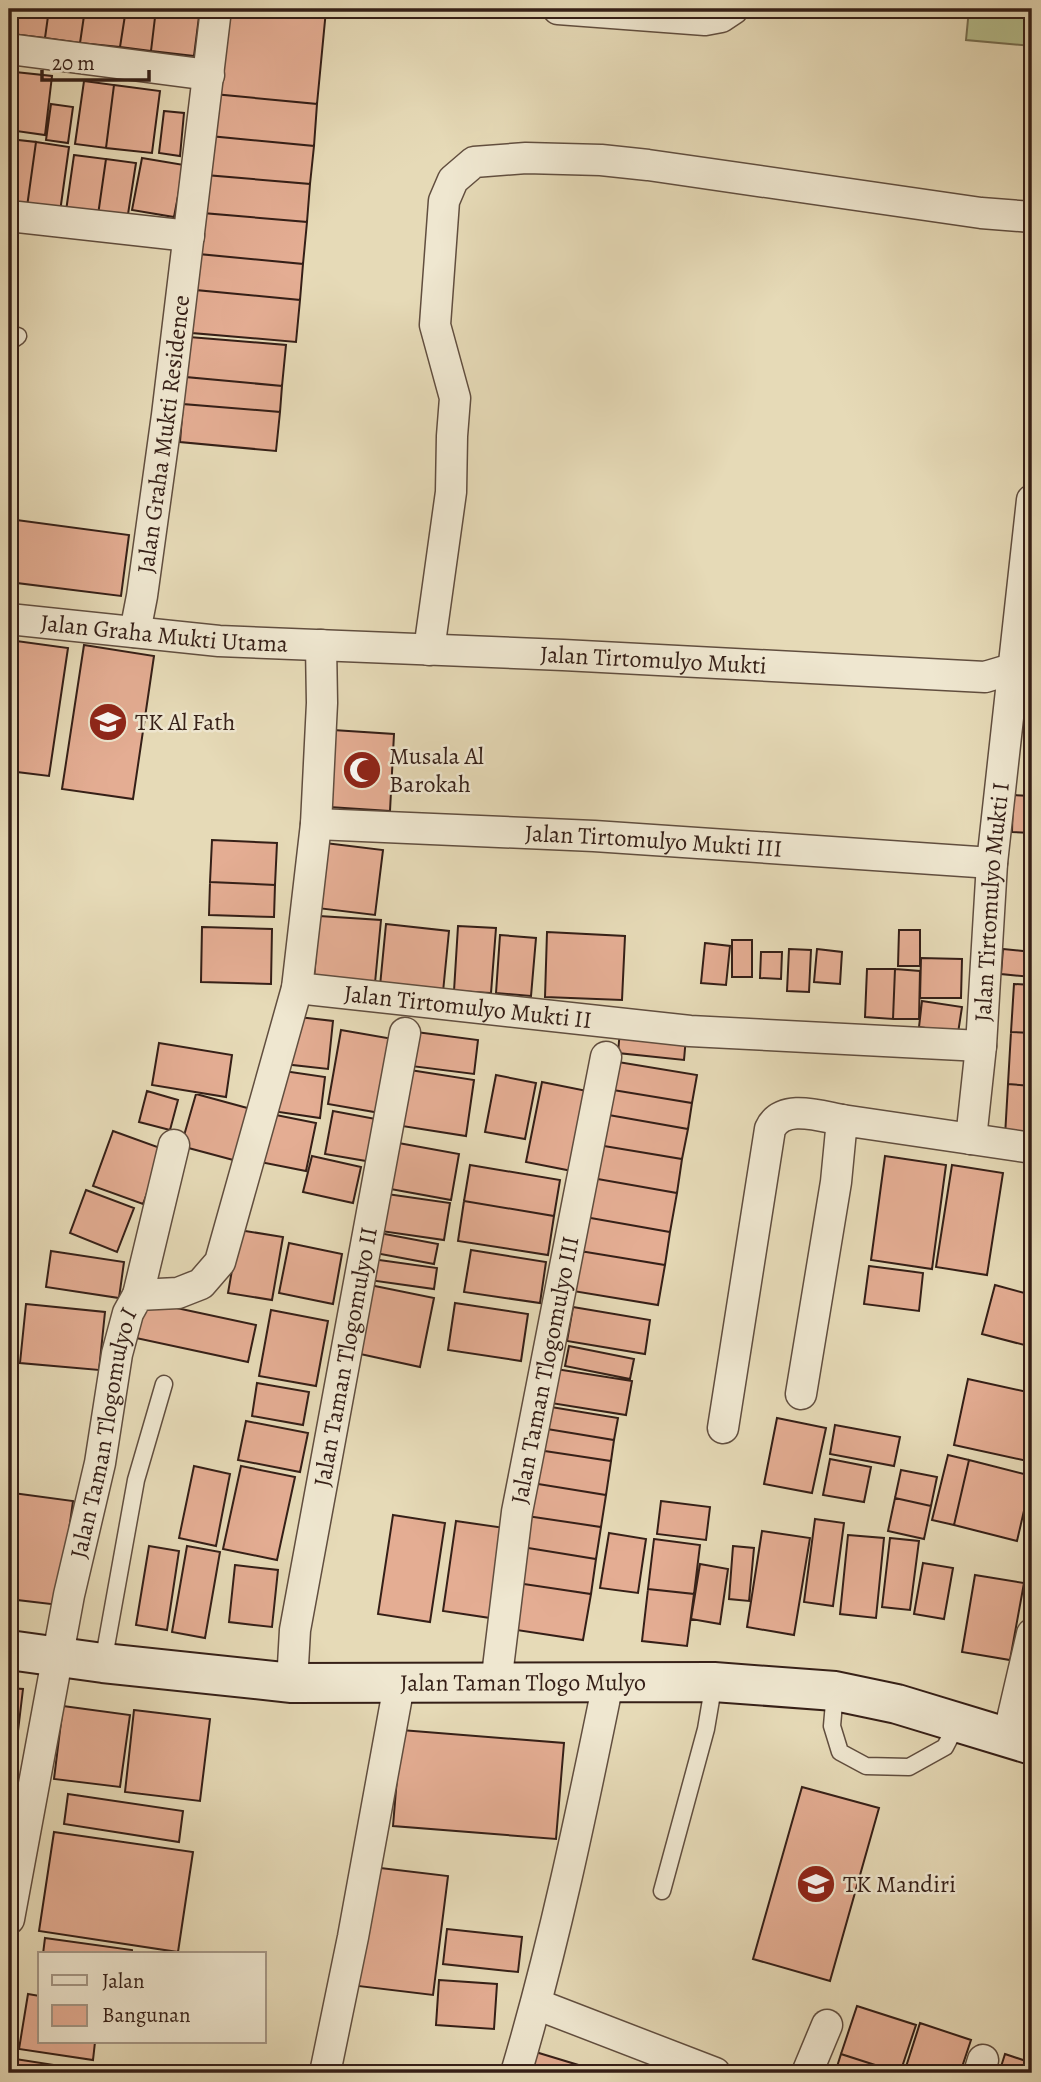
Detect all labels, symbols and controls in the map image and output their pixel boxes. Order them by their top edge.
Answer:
scale bar [42,38,149,82]
text: 20 m [52,49,95,77]
street label: Jalan Graha Mukti Residence [129,293,197,575]
street label: Jalan Graha Mukti Utama [39,606,290,660]
street label: Jalan Tirtomulyo Mukti [539,638,768,682]
school or university icon: TK Al Fath [87,701,129,743]
place label: TK Al Fath [135,706,235,738]
place label: Musala Al Barokah [389,740,484,800]
mosque icon: Musala Al Barokah [341,749,383,791]
street label: Jalan Tirtomulyo Mukti I [966,780,1017,1023]
street label: Jalan Tirtomulyo Mukti III [524,817,783,865]
street label: Jalan Tirtomulyo Mukti II [342,977,593,1036]
street label: Jalan Taman Tlogomulyo II [306,1224,385,1489]
street label: Jalan Taman Tlogomulyo III [503,1233,587,1507]
street label: Jalan Taman Tlogomulyo I [62,1301,144,1562]
street label: Jalan Taman Tlogo Mulyo [400,1666,646,1699]
school or university icon: TK Mandiri [795,1863,837,1905]
place label: TK Mandiri [843,1868,956,1900]
legend [38,1952,266,2044]
text: Jalan [102,1967,144,1995]
text: Bangunan [102,2001,191,2029]

